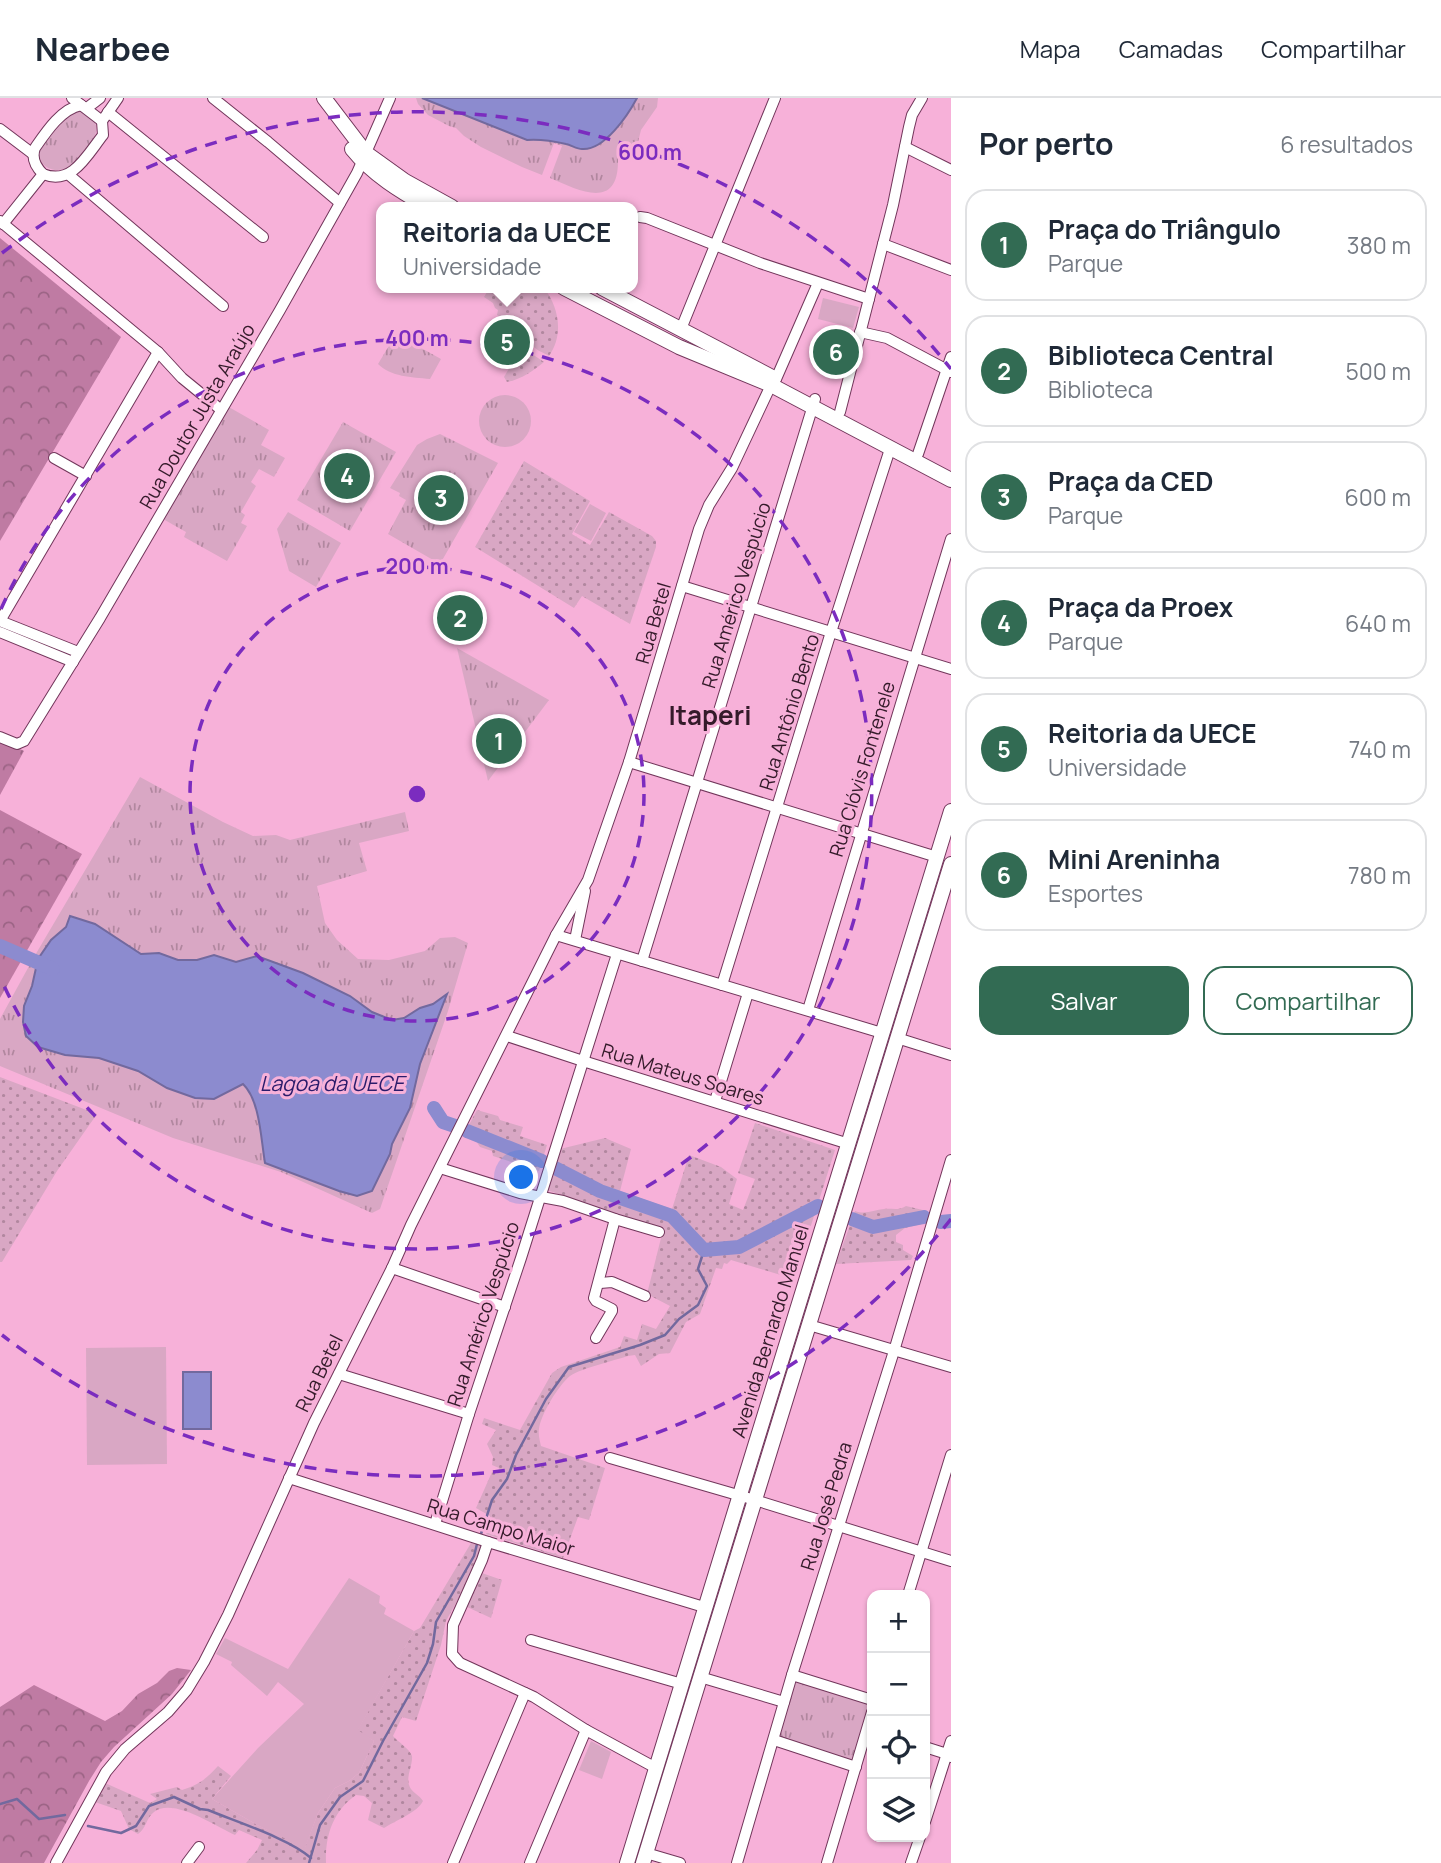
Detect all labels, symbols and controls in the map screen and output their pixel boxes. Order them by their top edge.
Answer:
text: Nearbee [35,26,170,71]
text: Mapa [1020,32,1081,65]
text: Camadas [1119,32,1223,65]
text: Compartilhar [1261,32,1406,65]
text: Por perto [979,123,1114,164]
text: 6 resultados [1280,128,1413,160]
text: 600 m [618,138,682,166]
popup [376,202,638,293]
text: Praça do Triângulo [1048,211,1281,247]
text: Reitoria da UECE [403,214,611,250]
text: 1 [999,229,1009,261]
text: 380 m [1347,229,1411,261]
text: Parque [1048,247,1123,279]
text: Universidade [403,250,541,282]
pin: 5 [484,316,530,368]
street label: Rua Doutor Justa Araújo [133,318,261,514]
text: 400 m [385,324,449,352]
pin: 6 [813,326,859,378]
text: Biblioteca Central [1048,337,1274,373]
text: 2 [997,355,1011,387]
text: 500 m [1346,355,1411,387]
text: Biblioteca [1048,373,1153,405]
pin: 4 [324,450,370,502]
text: Praça da CED [1048,463,1213,499]
pin: 3 [418,472,464,524]
text: 3 [997,481,1011,513]
text: 600 m [1345,481,1411,513]
street label: Rua Américo Vespúcio [695,499,777,691]
text: Parque [1048,499,1123,531]
text: 200 m [385,552,449,580]
street label: Rua Betel [629,579,677,667]
text: Praça da Proex [1048,589,1233,625]
pin: 2 [437,592,483,644]
text: 4 [997,607,1011,639]
text: 640 m [1345,607,1411,639]
text: Parque [1048,625,1123,657]
street label: Rua Antônio Bento [753,631,825,793]
street label: Rua Clóvis Fontenele [823,678,901,860]
district label: Itaperi [669,697,751,733]
pin: 1 [476,715,522,767]
text: Reitoria da UECE [1048,715,1256,751]
text: 5 [997,733,1011,765]
text: 740 m [1349,733,1411,765]
text: Universidade [1048,751,1187,783]
centre of rings [405,782,429,806]
text: Mini Areninha [1048,841,1220,877]
text: 6 [997,859,1011,891]
text: 780 m [1348,859,1411,891]
text: Esportes [1048,877,1143,909]
button: Salvar [979,966,1189,1035]
button: Compartilhar [1203,966,1413,1035]
street label: Rua Mateus Soares [598,1037,768,1111]
water label: Lagoa da UECE [260,1069,407,1097]
your location [504,1160,538,1194]
street label: Rua Américo Vespúcio [441,1218,525,1410]
street label: Avenida Bernardo Manuel [725,1221,815,1441]
street label: Rua Betel [289,1330,349,1416]
street label: Rua José Pedra [794,1438,858,1574]
street label: Rua Campo Maior [424,1492,578,1562]
map controls [867,1590,930,1842]
button: + [867,1590,930,1653]
button: − [867,1653,930,1716]
button: locate [867,1716,930,1779]
button: layers [867,1779,930,1842]

